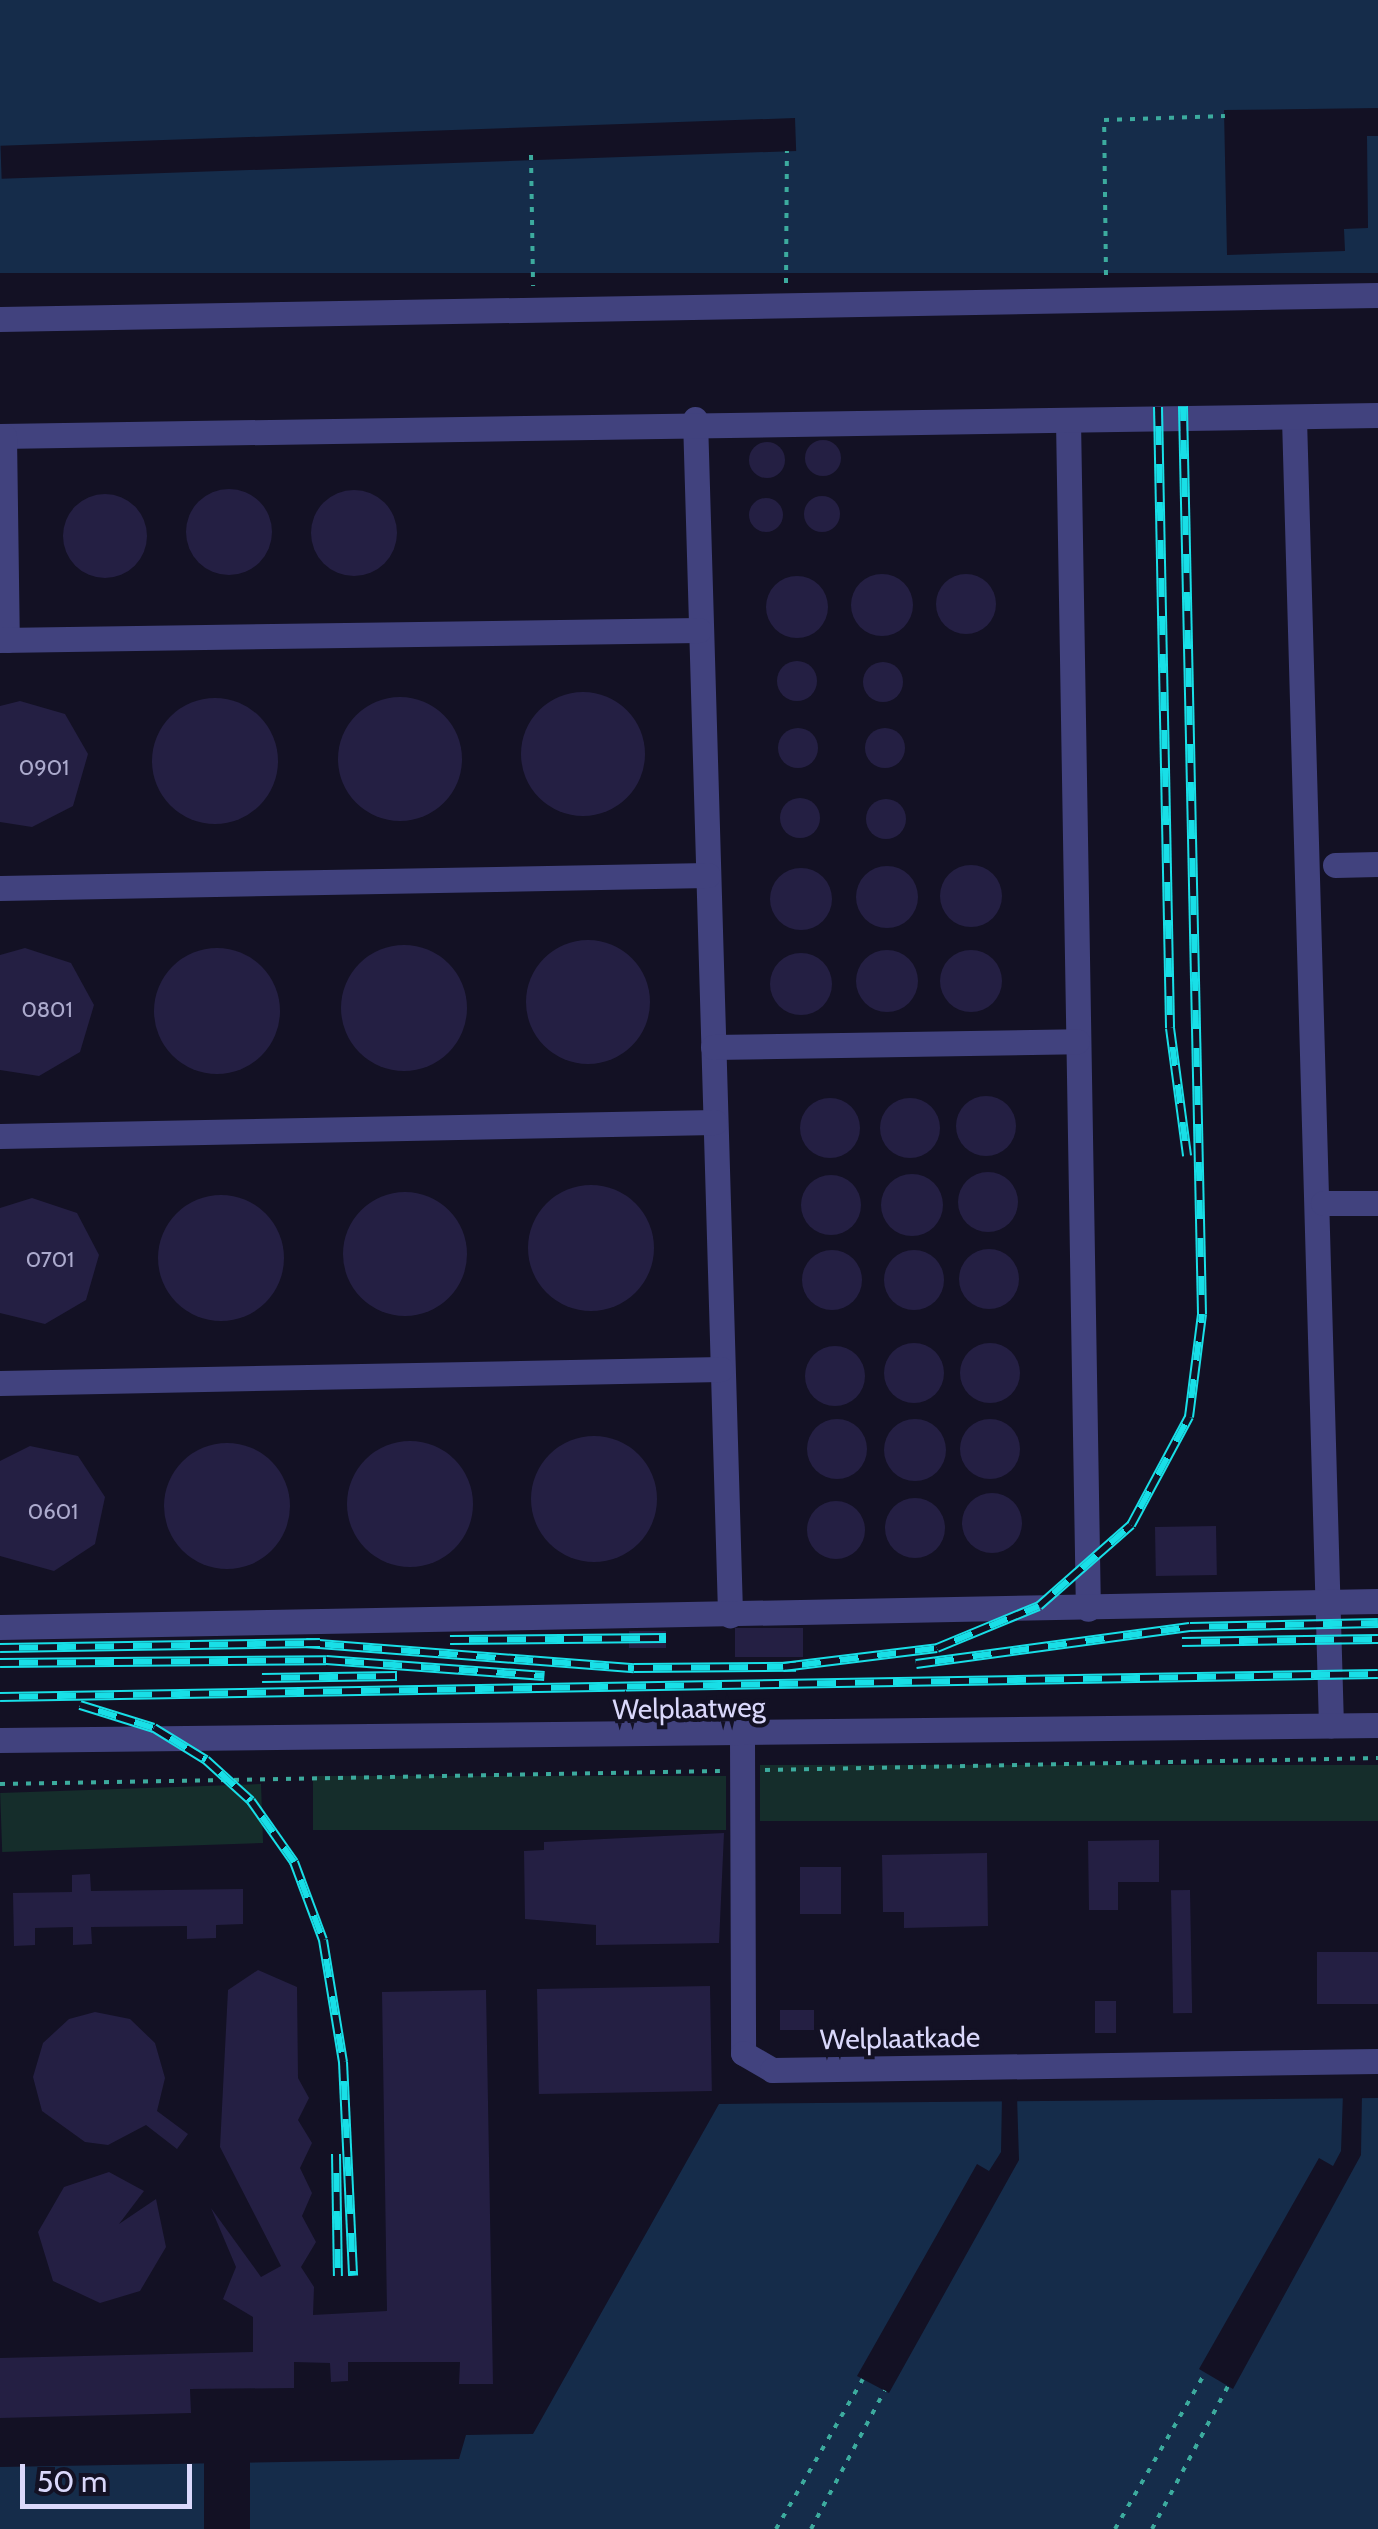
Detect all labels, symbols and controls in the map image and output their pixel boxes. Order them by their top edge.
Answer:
house number: 0901 [19,755,69,781]
house number: 0801 [21,997,73,1023]
house number: 0701 [26,1247,74,1273]
house number: 0601 [28,1499,78,1525]
street label: Welplaatweg [612,1690,766,1726]
street label: Welplaatkade [820,2020,980,2056]
scale bar [25,2444,198,2506]
text: 50 m [37,2463,107,2500]

